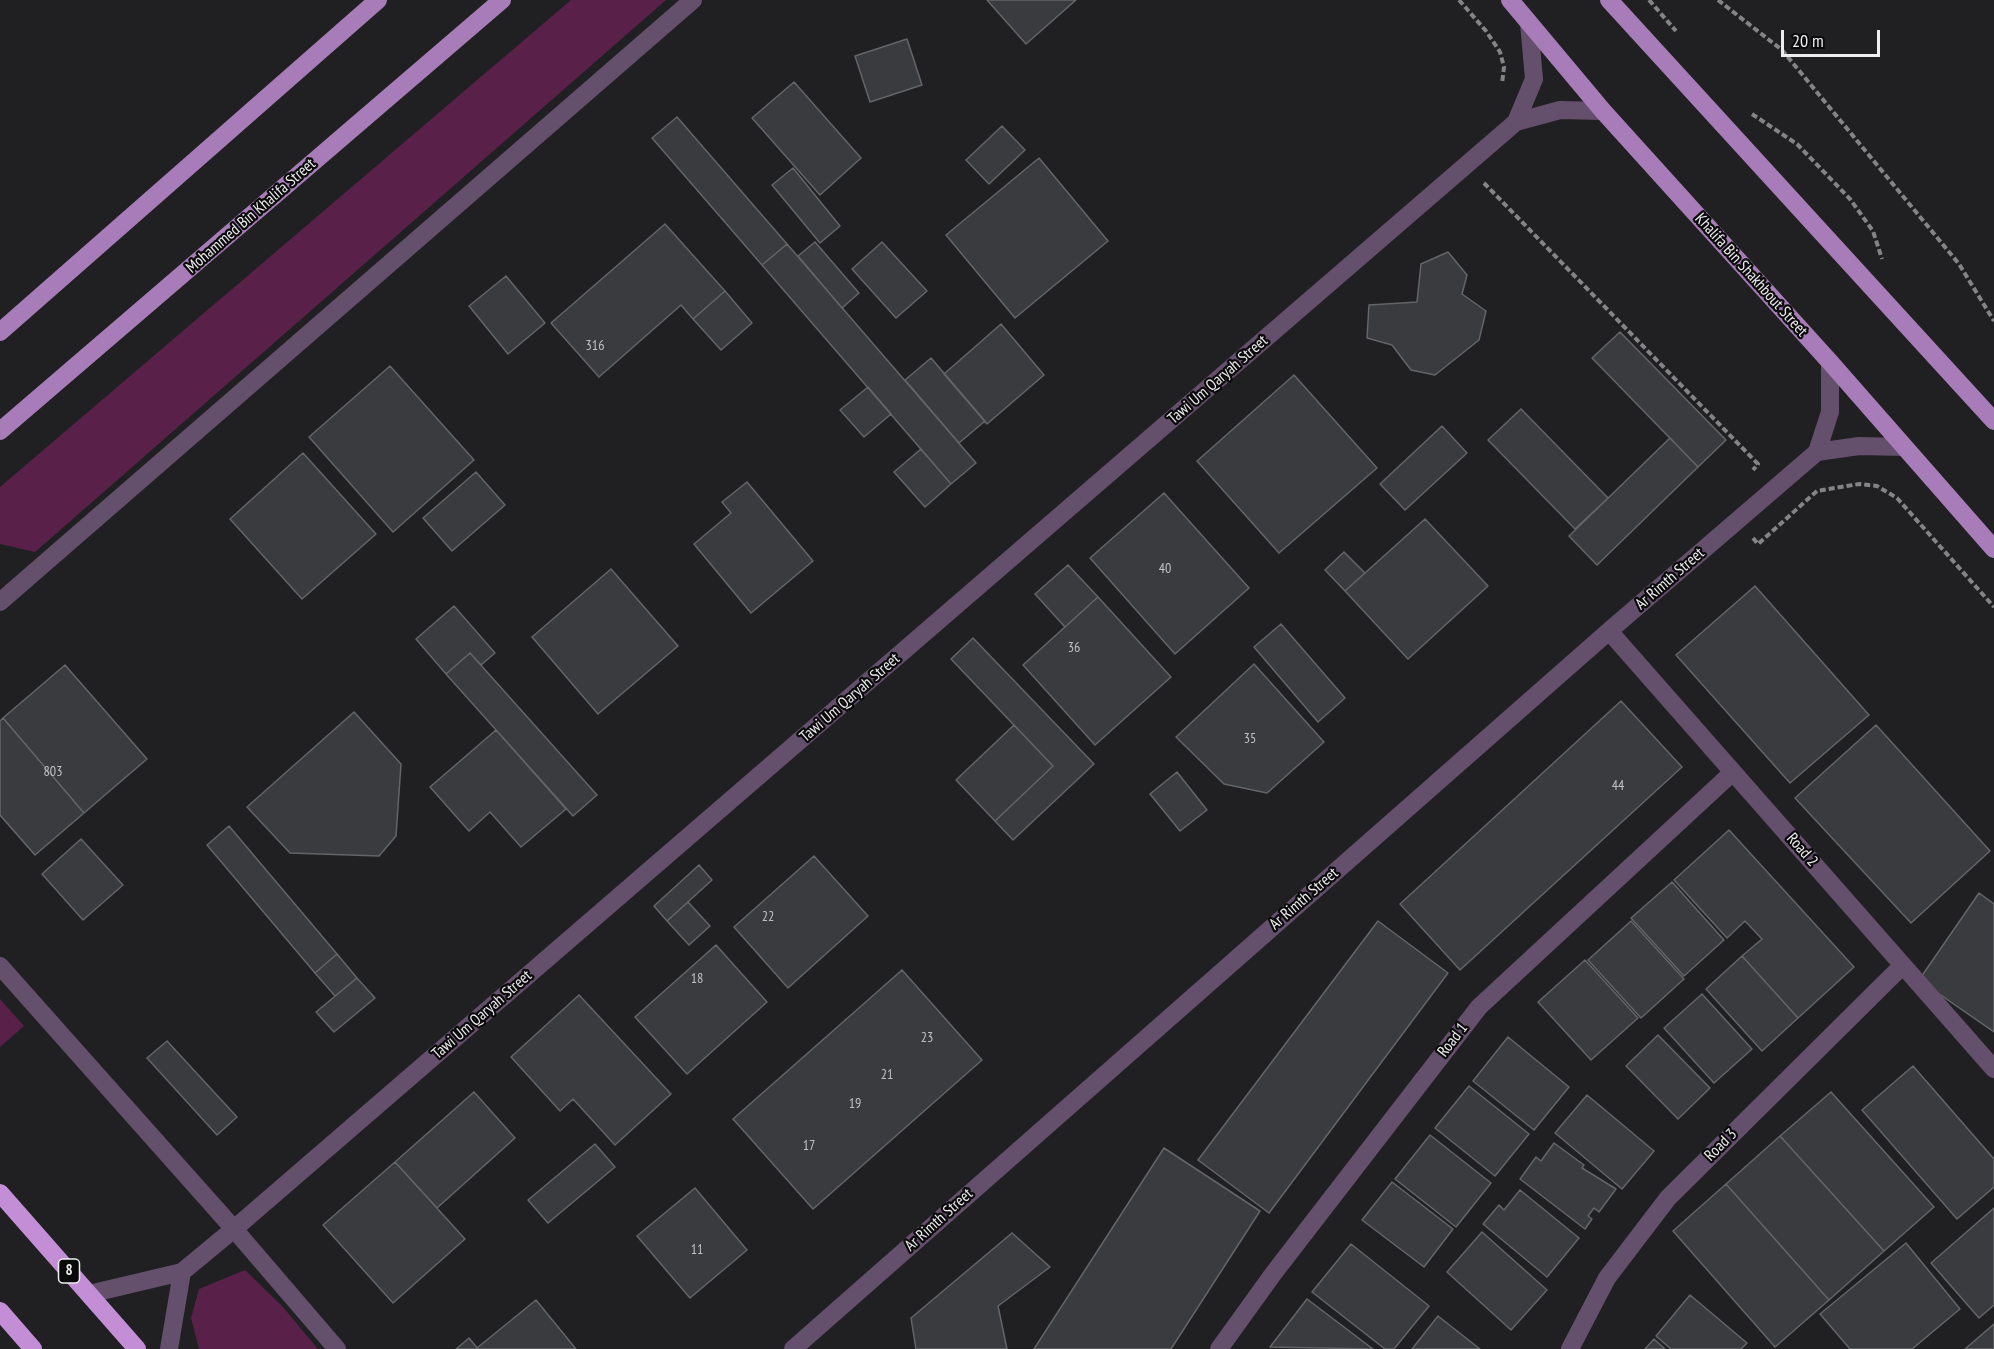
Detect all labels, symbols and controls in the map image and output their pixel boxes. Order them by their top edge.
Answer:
scale bar [1784,18,1883,56]
text: 20 m [1792,29,1824,52]
street label: Mohammed Bin Khalifa Street [182,155,320,277]
street label: Khalifa Bin Shakhbout Street [1691,209,1811,341]
street label: Tawi Um Qaryah Street [1164,331,1272,429]
house number: 316 [586,338,604,354]
street label: Ar Rimth Street [1632,544,1708,614]
house number: 40 [1159,561,1171,577]
house number: 36 [1068,640,1080,656]
street label: Tawi Um Qaryah Street [796,649,904,747]
house number: 35 [1244,731,1256,747]
house number: 803 [44,764,62,780]
house number: 44 [1612,778,1624,794]
street label: Road 2 [1782,829,1822,871]
street label: Ar Rimth Street [1266,864,1342,934]
house number: 22 [762,909,774,925]
street label: Tawi Um Qaryah Street [428,966,536,1064]
house number: 18 [691,971,703,987]
street label: Road 1 [1434,1019,1472,1061]
house number: 23 [921,1030,933,1046]
house number: 21 [881,1067,893,1083]
house number: 19 [849,1096,861,1112]
street label: Road 3 [1701,1125,1741,1165]
house number: 17 [803,1138,815,1154]
street label: Ar Rimth Street [901,1184,977,1256]
house number: 11 [691,1242,703,1258]
road number: 8 [58,1259,80,1283]

